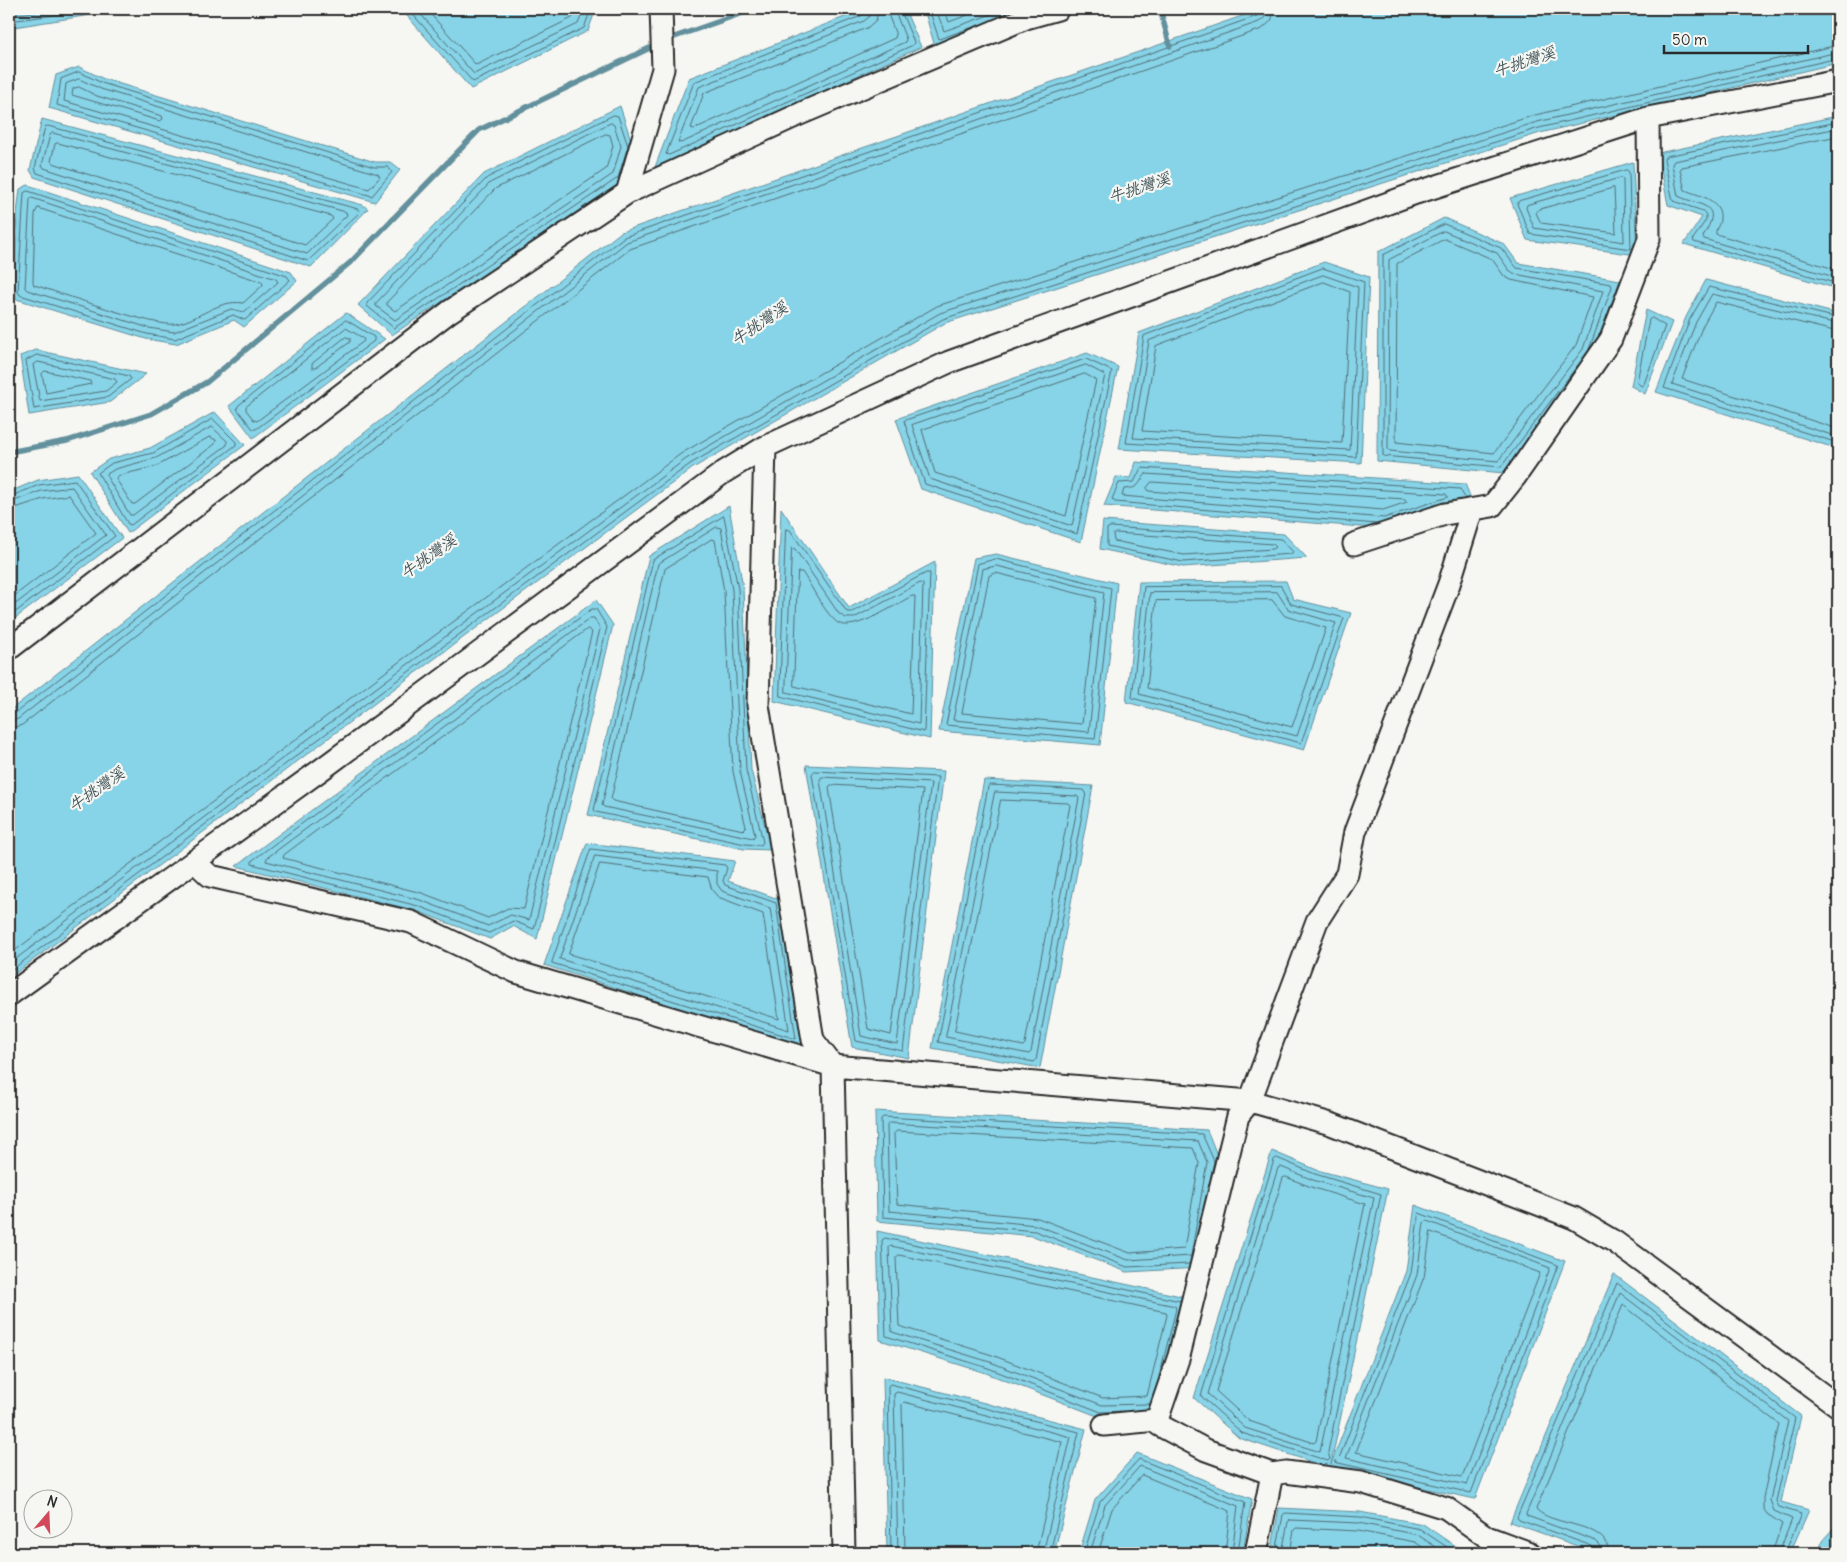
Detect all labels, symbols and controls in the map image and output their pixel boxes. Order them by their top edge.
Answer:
scale bar [1664,22,1808,54]
text: 50 m [1672,30,1707,49]
water label: 牛挑灣溪 [1490,41,1558,80]
water label: 牛挑灣溪 [1105,167,1173,206]
water label: 牛挑灣溪 [727,296,792,349]
water label: 牛挑灣溪 [396,529,461,583]
water label: 牛挑灣溪 [64,762,129,816]
north arrow [22,1490,72,1540]
text: N [45,1492,60,1512]

